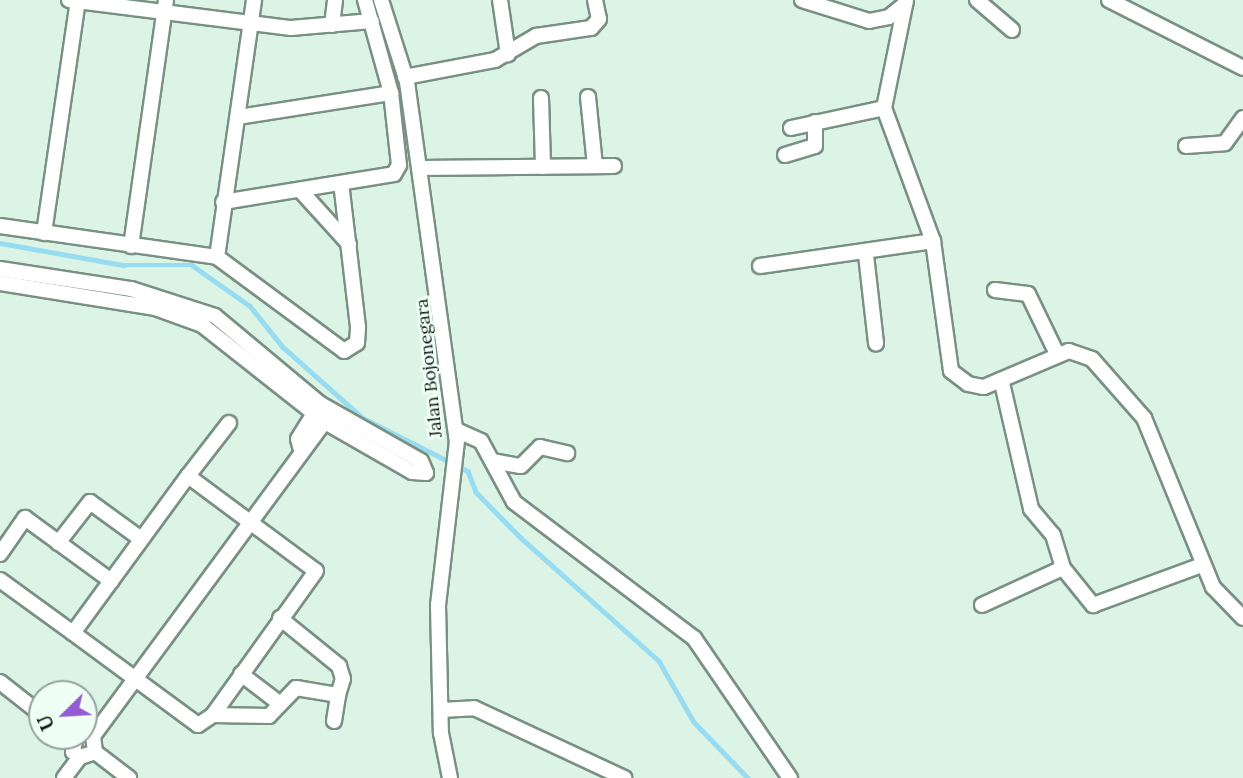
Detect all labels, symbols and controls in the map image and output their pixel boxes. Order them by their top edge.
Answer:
street label: Jalan Bojonegara [411,298,447,438]
north arrow [28,680,98,750]
text: U [32,711,60,734]

